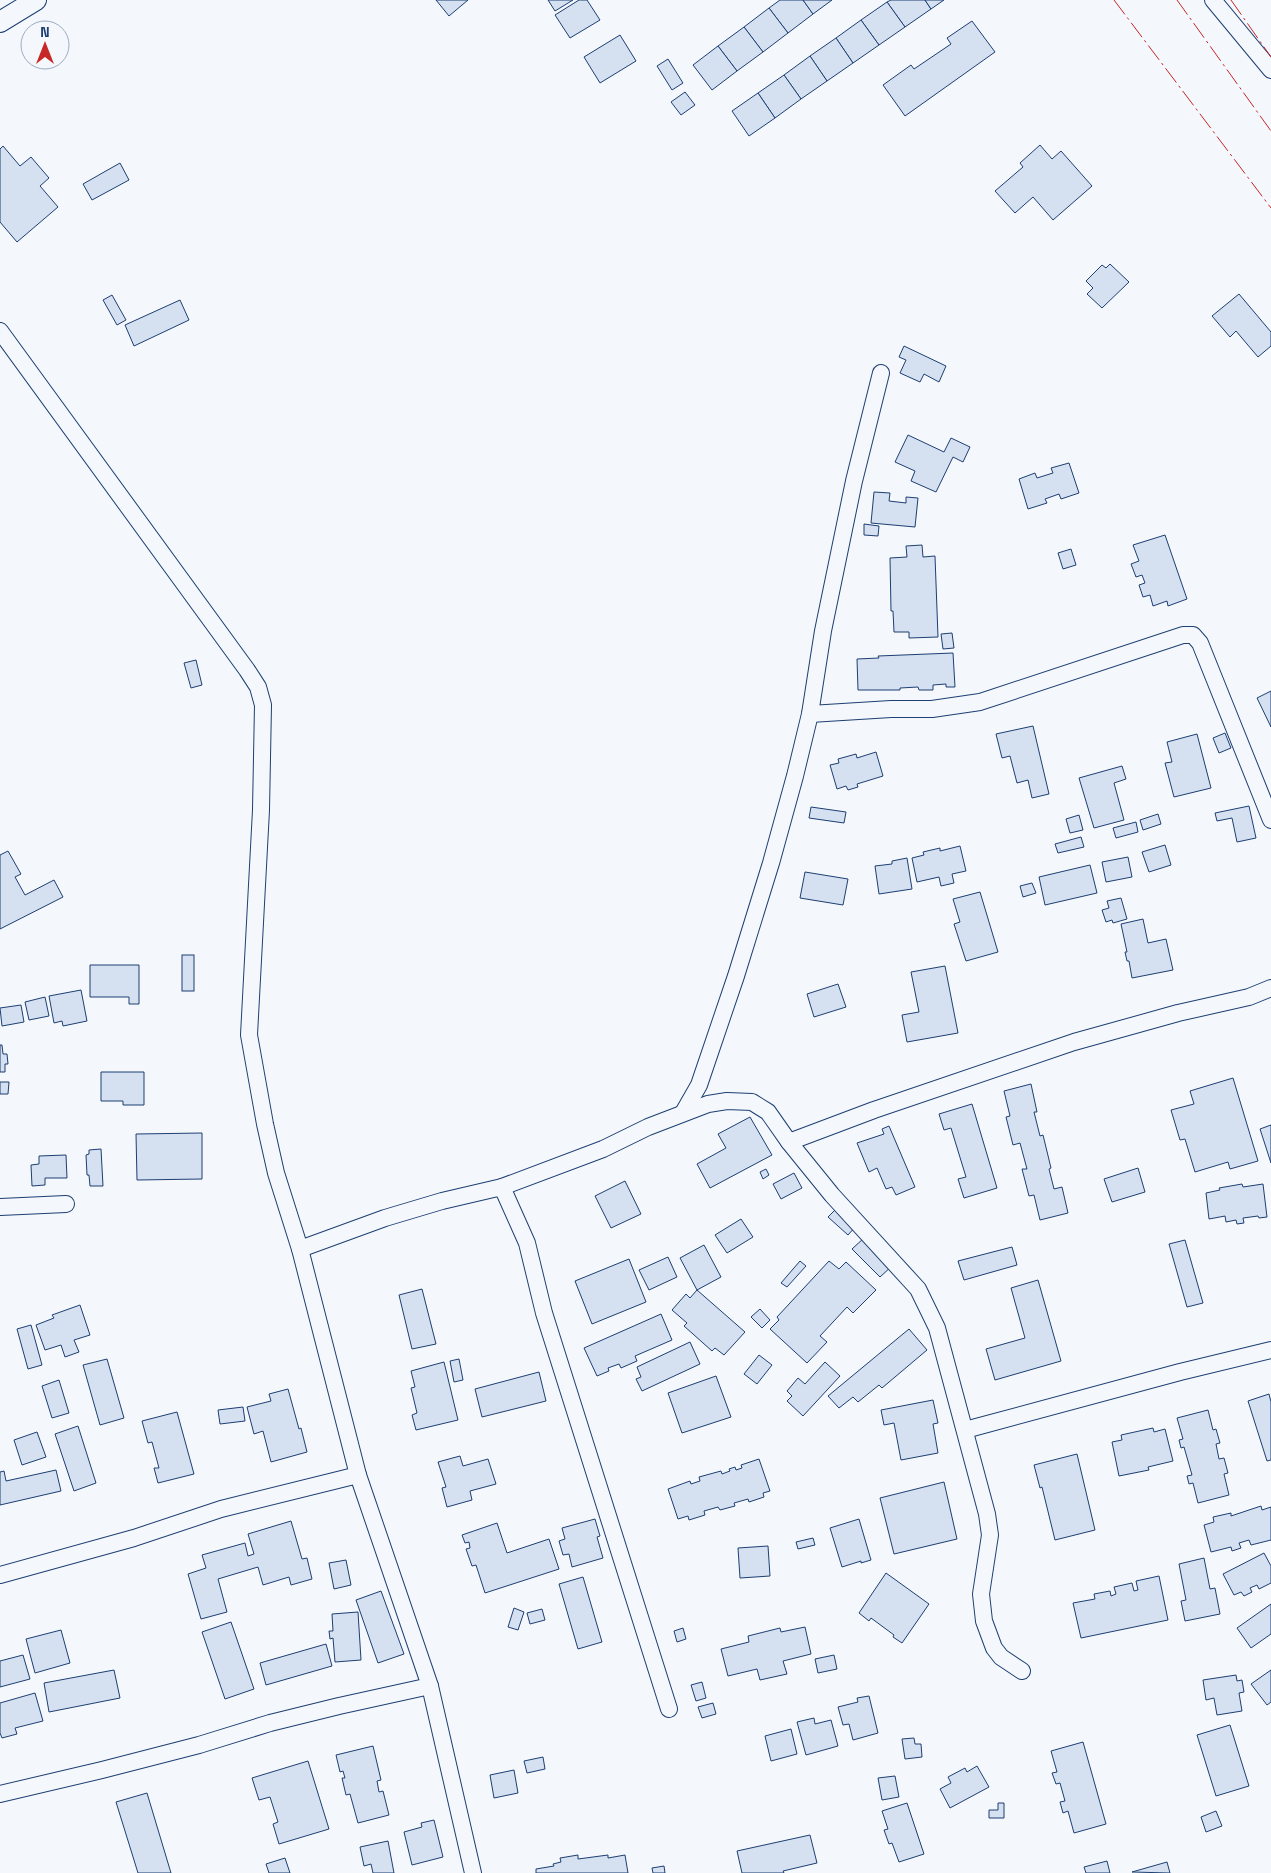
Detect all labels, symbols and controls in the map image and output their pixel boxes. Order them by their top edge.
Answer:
north arrow [20,20,70,70]
text: N [40,23,50,41]

